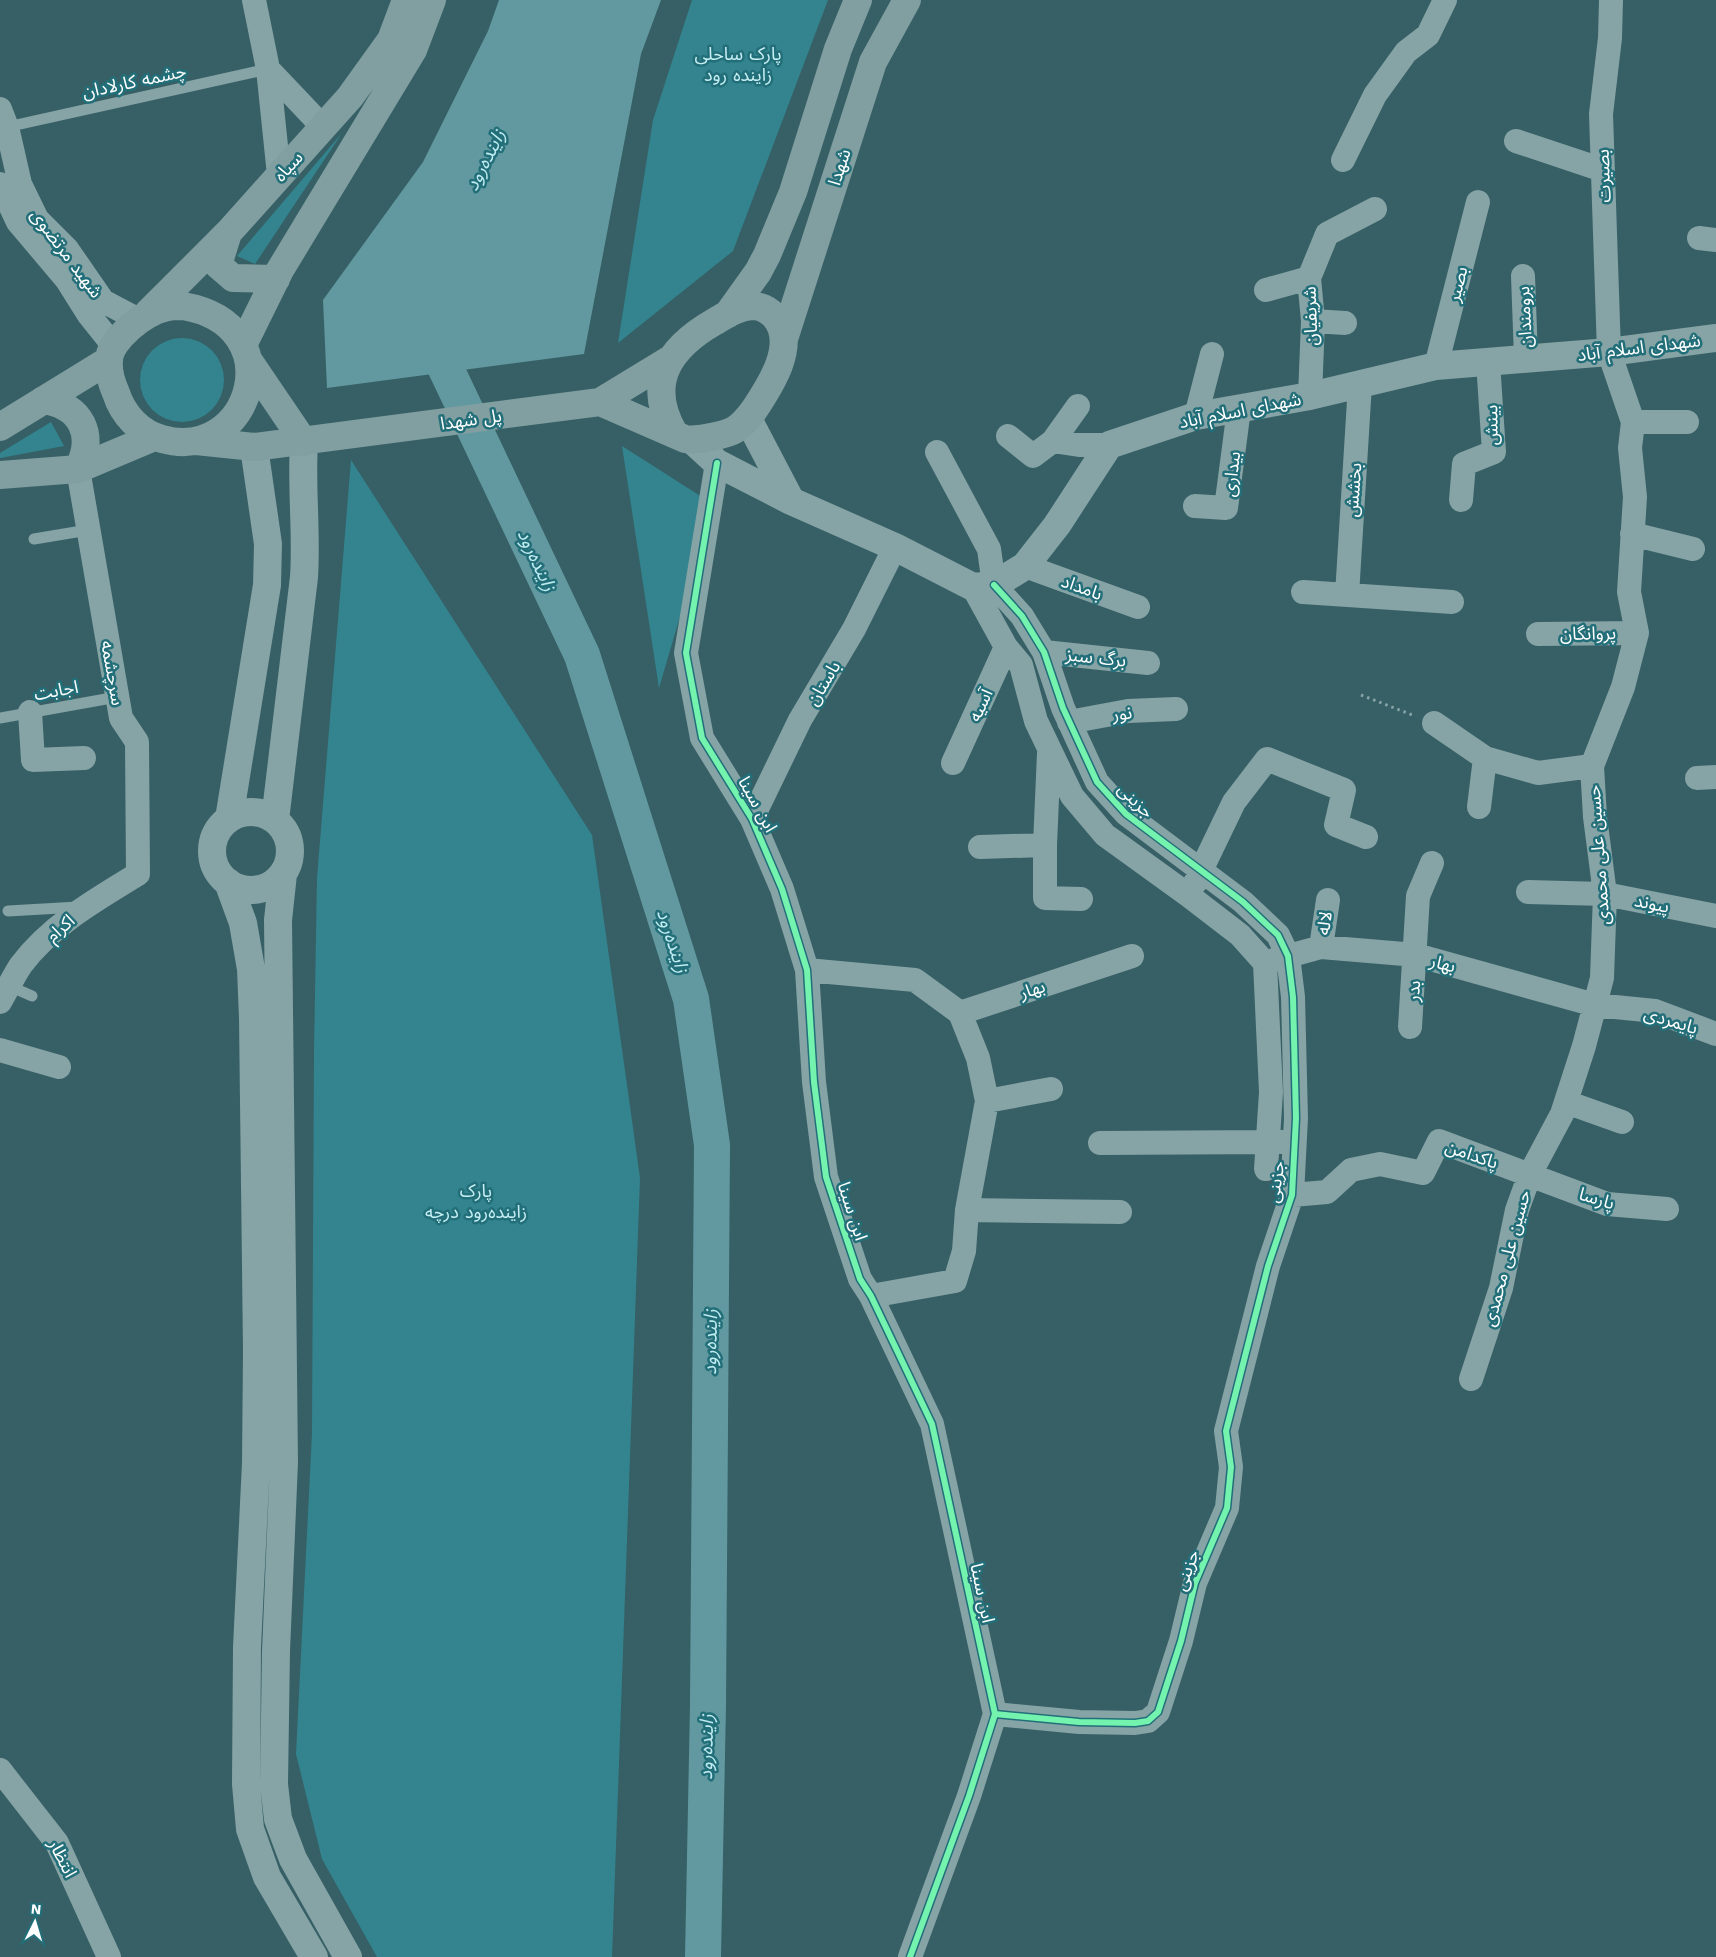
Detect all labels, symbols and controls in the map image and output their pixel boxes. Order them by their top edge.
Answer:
park label: پارک ساحلی زاینده رود [694,43,782,86]
street label: چشمه کارلادان [80,60,188,103]
water label: زاینده‌رود [460,125,511,194]
street label: شهدا [823,146,855,188]
street label: سپاه [269,147,308,186]
street label: بصیرت [1592,149,1615,203]
street label: شهيد مرتضوی [26,204,107,302]
street label: بصیر [1442,264,1472,305]
street label: شریفیان [1298,286,1323,346]
street label: برومندان [1512,286,1537,348]
street label: شهدای اسلام آباد [1576,329,1702,369]
street label: شهدای اسلام آباد [1177,388,1304,436]
street label: پل شهدا [439,404,503,435]
street label: بینش [1480,405,1503,445]
street label: بیداری [1218,450,1245,498]
street label: بخشش [1341,462,1366,518]
water label: زاینده‌رود [513,525,562,595]
street label: بامداد [1059,570,1105,604]
street label: پروانگان [1560,622,1616,645]
street label: سرچشمه [96,639,129,707]
street label: برگ سبز [1064,643,1127,672]
street label: باستان [802,657,845,710]
street label: اجابت [32,676,80,704]
street label: آسیه [963,685,997,725]
street label: نور [1110,701,1133,726]
street label: ابن سینا [733,772,782,836]
street label: جزینی [1113,778,1158,823]
street label: حسین علی محمدی [1583,784,1614,926]
street label: پیوند [1633,889,1671,918]
water label: زاینده‌رود [652,906,694,977]
street label: اکرام [41,910,81,949]
street label: لاله [1312,910,1336,936]
street label: بهار [1427,949,1458,977]
street label: بهار [1016,975,1048,1004]
street label: بدر [1402,980,1425,1003]
street label: پایمردی [1641,1002,1700,1039]
street label: پاکدامن [1442,1135,1501,1174]
street label: جزینی [1262,1160,1289,1204]
street label: ابن سینا [833,1179,872,1243]
park label: پارک زاینده‌رود درچه [425,1180,527,1223]
street label: پارسا [1576,1183,1617,1214]
street label: حسین علی محمدی [1478,1188,1535,1329]
water label: زاینده‌رود [698,1308,722,1375]
street label: جزینی [1169,1547,1204,1594]
street label: ابن سینا [965,1561,1000,1625]
water label: زاینده‌رود [694,1713,718,1780]
street label: انتظار [43,1834,82,1881]
north arrow [10,1897,60,1947]
text: N [30,1901,42,1917]

